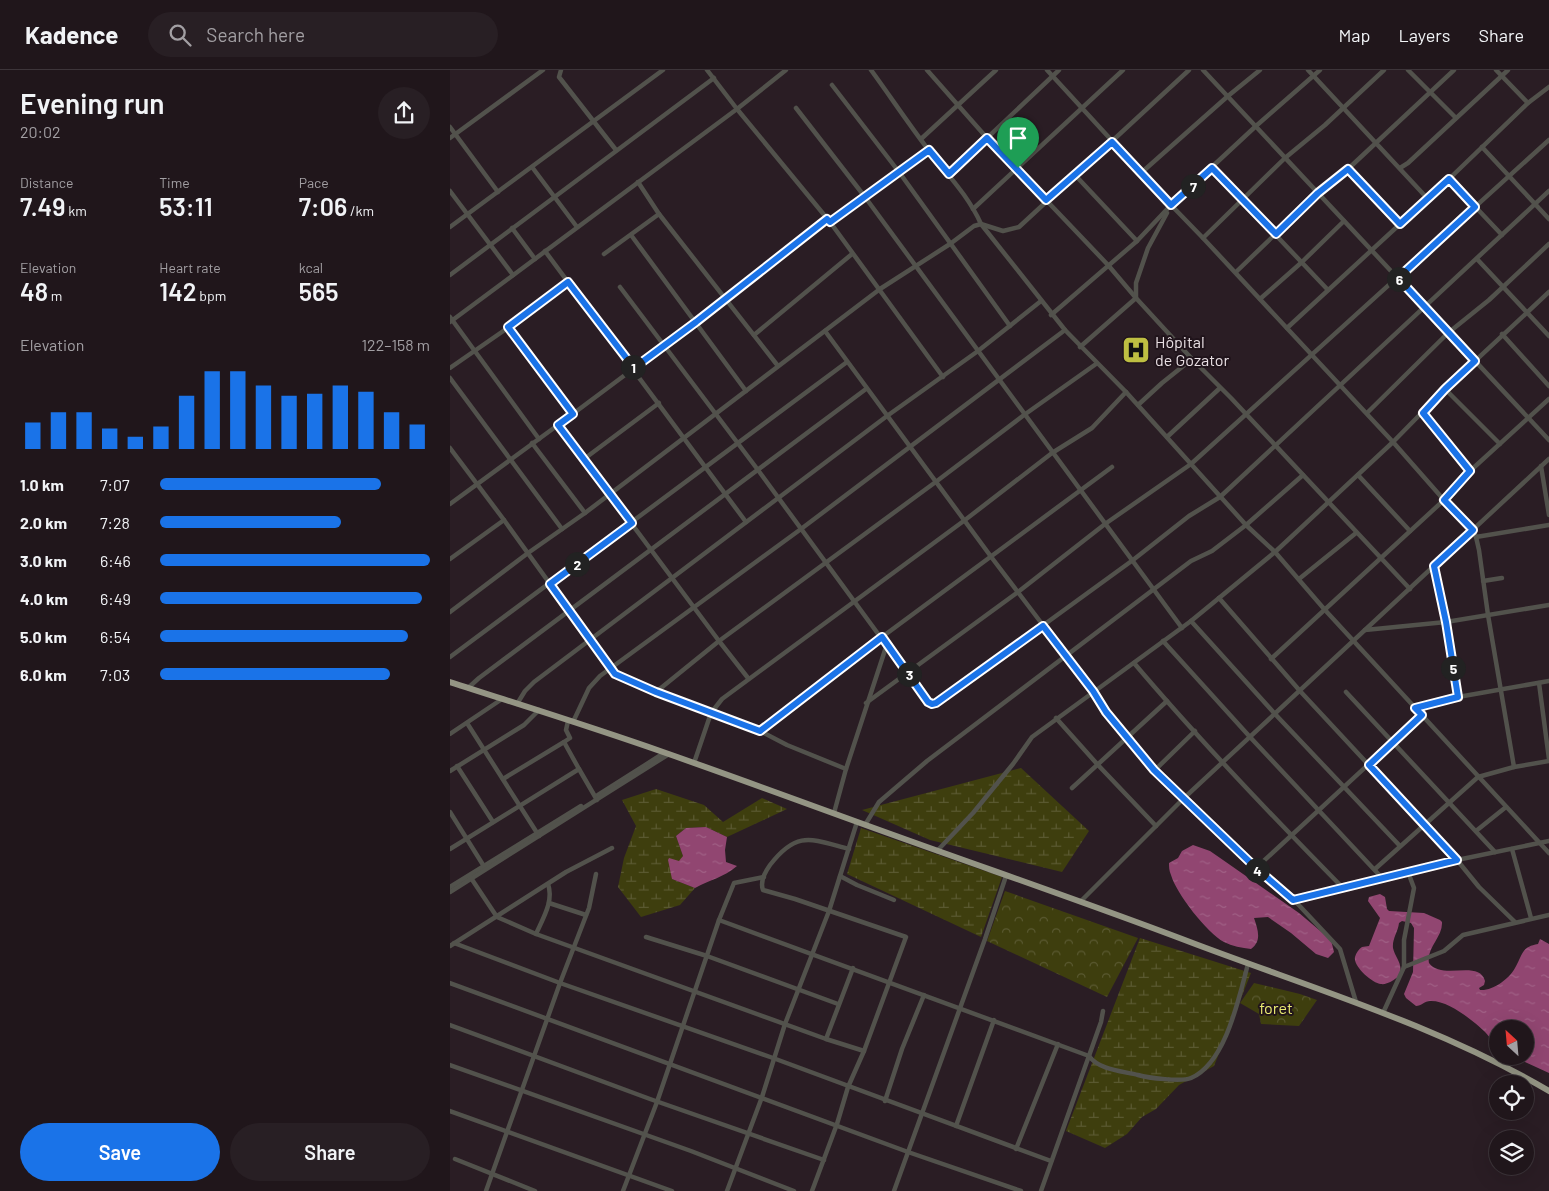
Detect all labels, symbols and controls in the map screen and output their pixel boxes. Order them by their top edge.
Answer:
search box [148,12,498,57]
text: Kadence [25,20,118,49]
icon: search [166,21,194,49]
text: Search here [206,23,305,46]
text: Map [1338,24,1370,46]
text: Layers [1398,24,1451,46]
text: Share [1479,24,1524,46]
text: Evening run [20,86,165,120]
button: share [378,87,430,139]
pin [997,117,1039,168]
text: 20:02 [20,122,61,141]
icon: arrive [1004,124,1032,152]
text: Distance [20,174,73,191]
text: Time [159,174,190,191]
text: Pace [299,174,329,191]
pin: 7 [1180,174,1206,198]
text: 7 [1190,178,1197,195]
text: 7.49 [20,191,65,221]
text: 53:11 [159,191,213,221]
text: 7:06 [299,191,347,221]
text: km [65,202,87,219]
text: /km [347,202,374,219]
text: Elevation [20,259,76,276]
text: Heart rate [159,259,221,276]
text: kcal [299,259,323,276]
pin: 6 [1386,266,1412,292]
text: 6 [1396,271,1403,288]
text: 48 [20,276,48,306]
text: 142 [159,276,197,306]
text: 565 [299,276,338,306]
text: m [48,287,62,304]
text: bpm [197,287,226,304]
place label: Hôpital de Gozator [1155,332,1230,369]
text: Elevation [20,335,84,354]
text: 122–158 m [361,335,430,354]
hospital icon: Hôpital de Gozator [1121,335,1151,365]
pin: 1 [620,354,646,380]
text: 1 [631,359,636,376]
text: 1.0 km [20,475,64,494]
text: 7:07 [100,475,130,494]
text: 2.0 km [20,513,67,532]
text: 7:28 [100,513,130,532]
text: 3.0 km [20,551,67,570]
text: 6:46 [100,551,131,570]
pin: 2 [564,552,590,576]
text: 2 [574,556,581,573]
text: 4.0 km [20,589,68,608]
text: 6:49 [100,589,131,608]
text: 5.0 km [20,627,67,646]
text: 6:54 [100,627,131,646]
pin: 5 [1440,656,1466,680]
text: 5 [1450,660,1457,677]
pin: 3 [896,662,922,686]
text: 6.0 km [20,665,67,684]
text: 7:03 [100,665,130,684]
text: 3 [906,666,913,683]
pin: 4 [1244,858,1270,882]
text: 4 [1253,862,1262,879]
park label: foret [1259,998,1293,1017]
north arrow [1489,1020,1534,1065]
map controls [1489,1020,1534,1175]
button: locate [1489,1075,1534,1120]
button: Save [20,1123,220,1181]
button: Share [230,1123,430,1181]
button: layers [1489,1130,1534,1175]

